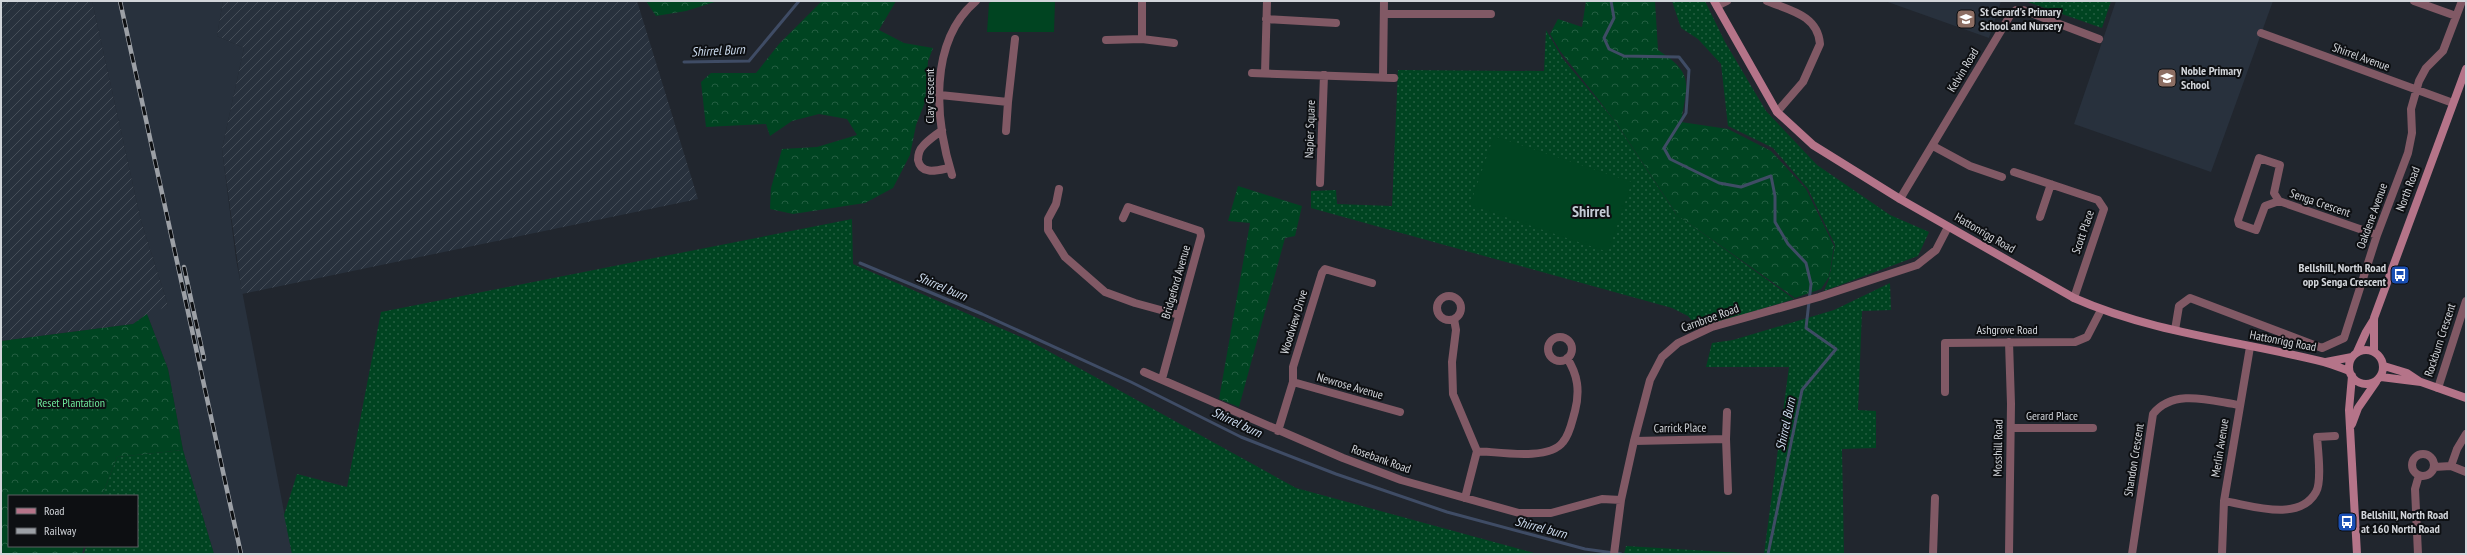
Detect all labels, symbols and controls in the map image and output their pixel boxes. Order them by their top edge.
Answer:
place label: St Gerard's Primary School and Nursery [1980,4,2062,33]
school or university icon: St Gerard's Primary School and Nursery [1955,8,1977,30]
street label: Shirrel Avenue [2330,39,2392,74]
water label: Shirrel Burn [691,41,746,60]
street label: Kelvin Road [1944,45,1982,94]
place label: Noble Primary School [2181,63,2242,92]
school or university icon: Noble Primary School [2156,67,2178,89]
street label: Clay Crescent [922,68,937,124]
street label: Napier Square [1301,99,1318,158]
street label: North Road [2392,164,2423,213]
street label: Oakdene Avenue [2353,181,2390,251]
street label: Senga Crescent [2288,185,2353,220]
district label: Shirrel [1572,201,1610,221]
street label: Scott Place [2068,208,2097,256]
street label: Hattonrigg Road [1952,209,2018,256]
street label: Bridgeford Avenue [1158,243,1193,321]
place label: Bellshill, North Road opp Senga Crescent [2299,260,2386,289]
bus stop icon: Bellshill, North Road opp Senga Crescent [2389,264,2411,286]
water label: Shirrel burn [914,268,971,305]
street label: Woodview Drive [1277,288,1310,356]
street label: Carnbroe Road [1679,300,1741,335]
street label: Rockburn Crescent [2421,301,2459,378]
street label: Ashgrove Road [1976,322,2038,337]
street label: Hattonrigg Road [2249,327,2318,354]
street label: Newrose Avenue [1315,369,1385,402]
park label: Reset Plantation [37,395,105,410]
water label: Shirrel Burn [1772,395,1800,452]
water label: Shirrel burn [1209,404,1266,442]
street label: Gerard Place [2026,408,2078,423]
street label: Merlin Avenue [2207,418,2232,478]
street label: Mosshill Road [1990,419,2006,477]
street label: Carrick Place [1654,420,1706,435]
street label: Shandon Crescent [2120,422,2147,498]
street label: Rosebank Road [1349,441,1413,476]
legend [8,495,138,547]
text: Road [44,503,64,518]
place label: Bellshill, North Road at 160 North Road [2361,507,2448,536]
bus stop icon: Bellshill, North Road at 160 North Road [2336,511,2358,533]
water label: Shirrel burn [1513,512,1570,543]
text: Railway [44,523,77,538]

